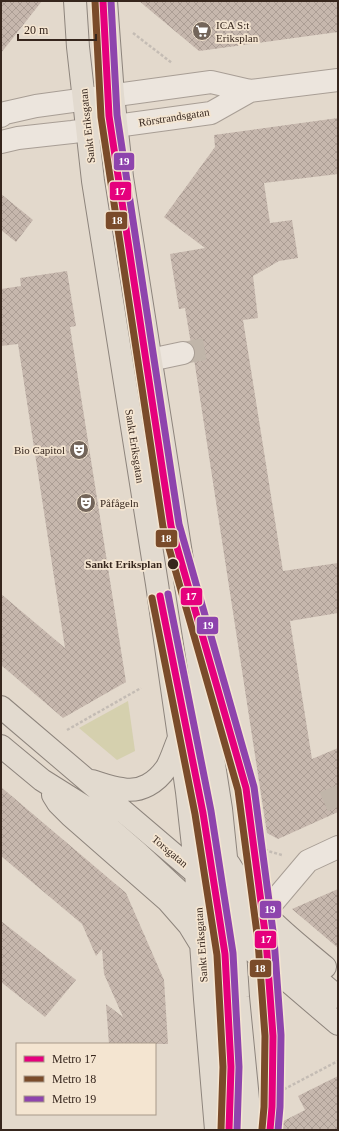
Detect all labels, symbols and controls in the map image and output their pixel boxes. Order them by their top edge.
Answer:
scale bar [18,16,96,42]
place label: ICA S:t Eriksplan [216,19,259,44]
supermarket icon: ICA S:t Eriksplan [191,20,213,42]
text: 20 m [24,23,49,37]
street label: Sankt Eriksgatan [77,88,97,164]
street label: Rörstrandsgatan [138,105,211,129]
line badge: 19 [113,152,135,171]
text: 19 [119,155,130,167]
line badge: 17 [109,181,132,201]
text: 17 [115,185,126,197]
line badge: 18 [105,211,128,230]
text: 18 [112,214,123,226]
street label: Sankt Eriksgatan [123,408,147,484]
theatre icon: Bio Capitol [68,439,90,461]
place label: Bio Capitol [14,444,65,456]
theatre icon: Påfågeln [75,492,97,514]
place label: Påfågeln [100,497,139,509]
line badge: 18 [155,529,178,548]
text: 18 [161,532,172,544]
marker: Sankt Eriksplan [166,557,180,571]
place label: Sankt Eriksplan [85,558,162,570]
line badge: 17 [180,587,203,606]
text: 17 [186,590,197,602]
line badge: 19 [196,616,219,635]
text: 19 [203,619,214,631]
street label: Torsgatan [150,833,191,870]
line badge: 19 [259,900,282,919]
text: 19 [265,903,276,915]
street label: Sankt Eriksgatan [192,907,210,983]
line badge: 17 [254,930,277,949]
text: 17 [261,933,272,945]
line badge: 18 [249,959,272,978]
text: 18 [255,962,266,974]
legend [16,1043,156,1115]
text: Metro 17 [52,1052,96,1066]
text: Metro 18 [52,1072,96,1086]
text: Metro 19 [52,1092,96,1106]

